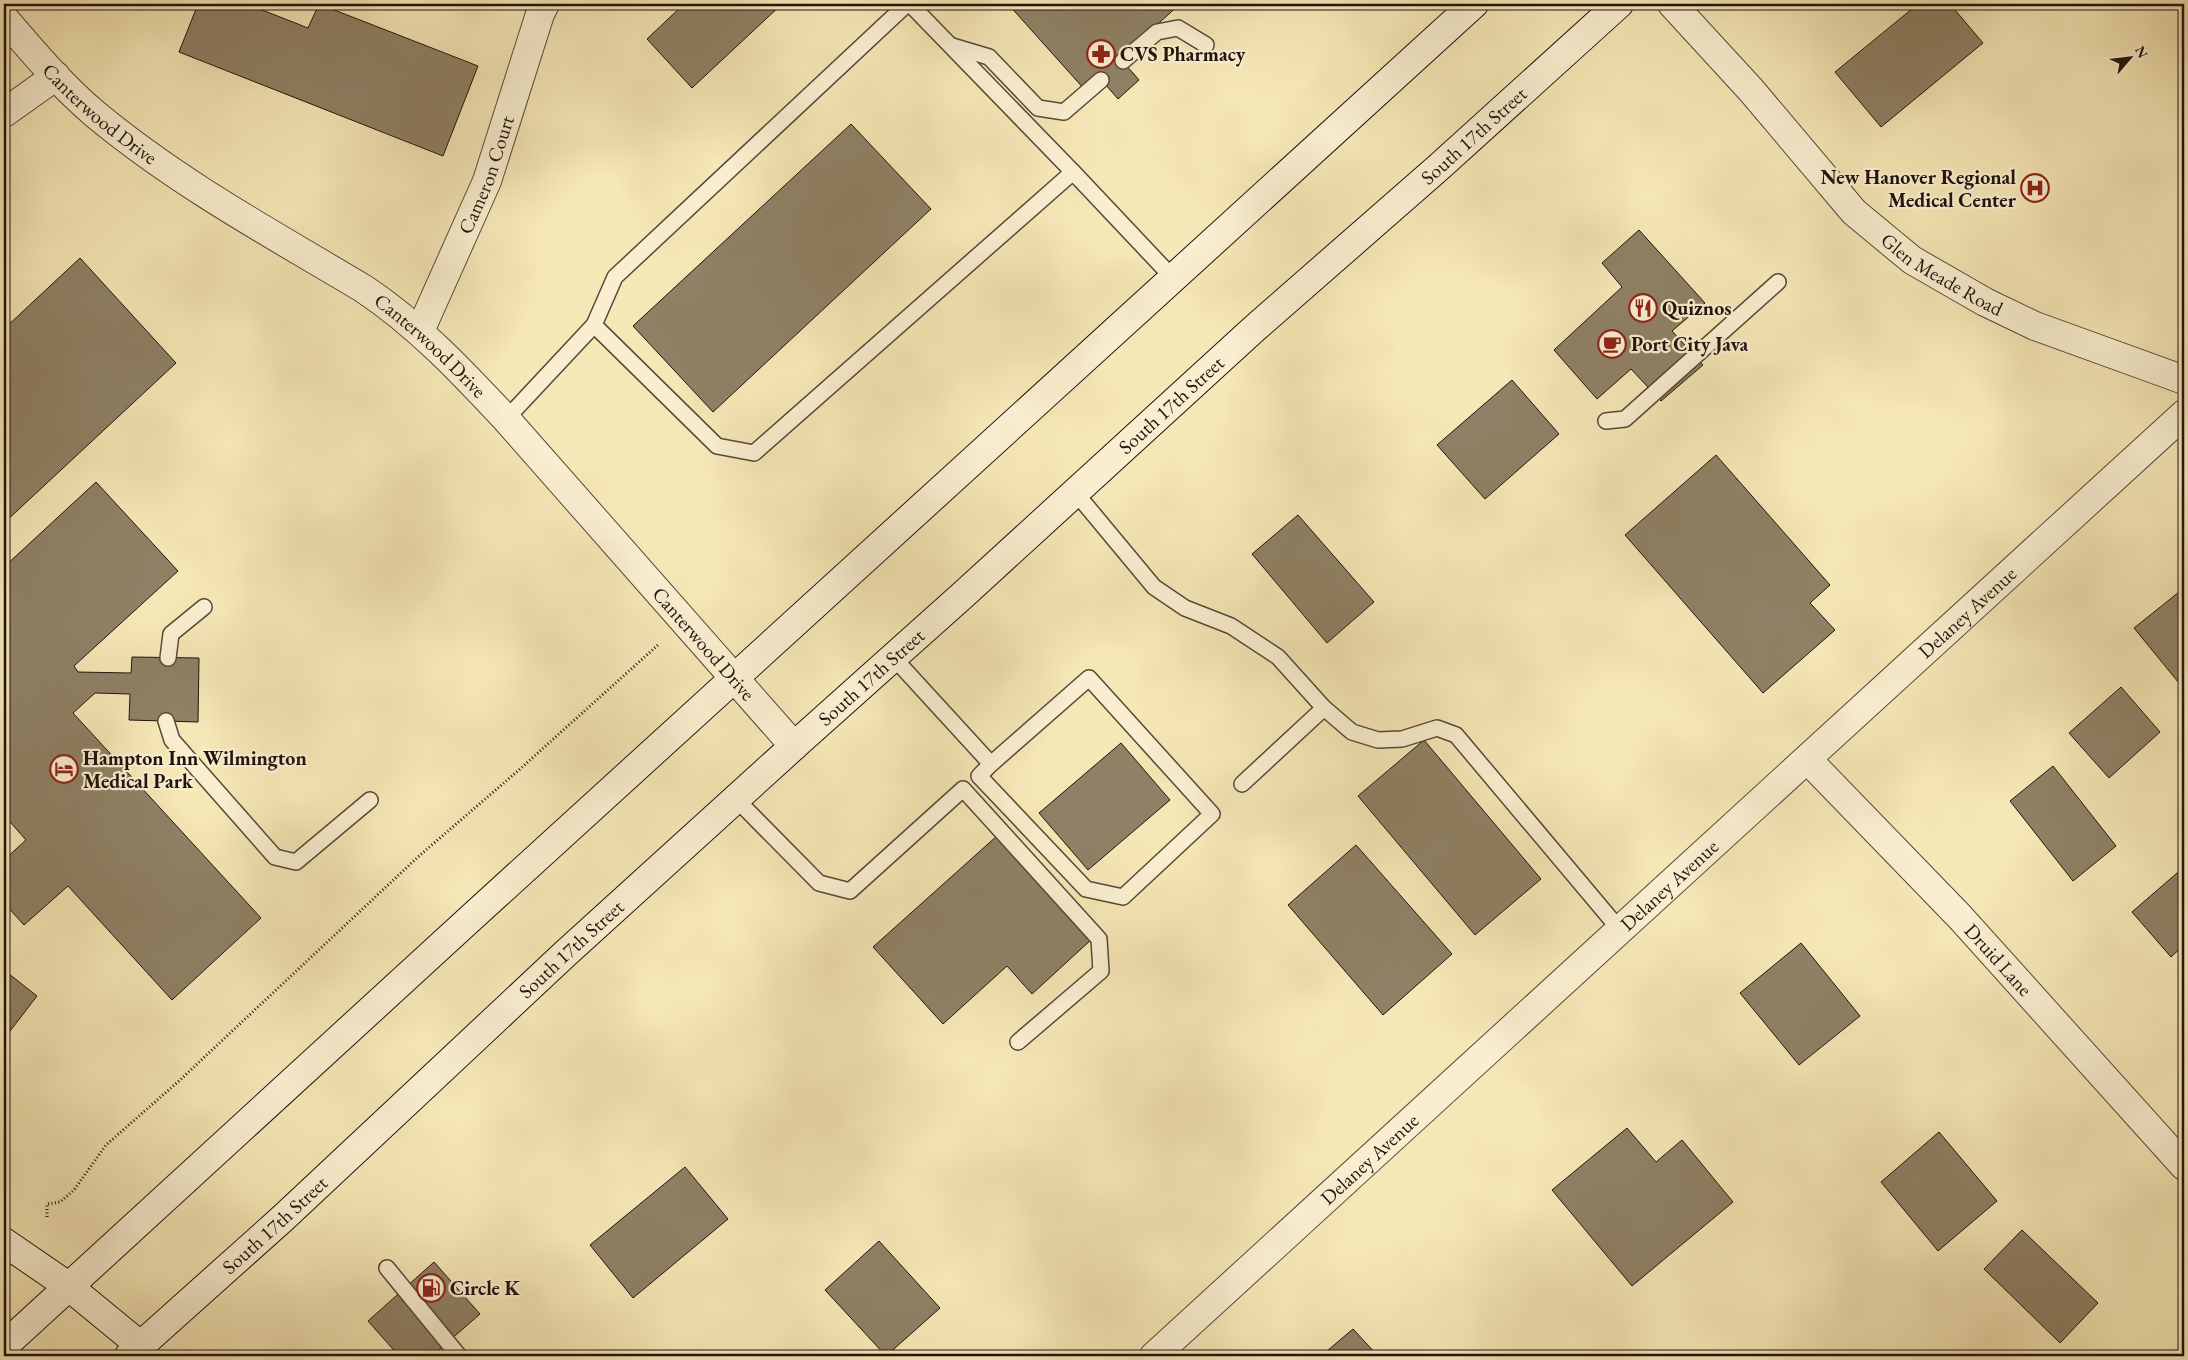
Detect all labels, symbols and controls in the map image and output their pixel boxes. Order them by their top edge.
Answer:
north arrow [2106,32,2156,82]
pharmacy icon: CVS Pharmacy [1086,39,1116,69]
place label: CVS Pharmacy [1120,41,1246,67]
text: N [2131,43,2152,62]
street label: Canterwood Drive [37,58,163,170]
street label: South 17th Street [1415,80,1533,190]
street label: Cameron Court [452,112,520,238]
place label: New Hanover Regional Medical Center [1821,164,2017,213]
hospital icon: New Hanover Regional Medical Center [2020,173,2050,203]
street label: Glen Meade Road [1876,227,2008,322]
street label: Canterwood Drive [369,287,492,403]
restaurant icon: Quiznos [1628,293,1658,323]
place label: Quiznos [1662,295,1731,321]
cafe icon: Port City Java [1597,329,1627,359]
place label: Port City Java [1631,331,1749,357]
street label: South 17th Street [1113,349,1230,460]
street label: Delaney Avenue [1913,561,2022,664]
street label: Canterwood Drive [647,581,761,706]
street label: South 17th Street [813,622,930,731]
place label: Hampton Inn Wilmington Medical Park [83,745,307,794]
hotel icon: Hampton Inn Wilmington Medical Park [49,754,79,784]
street label: Delaney Avenue [1614,833,1724,936]
street label: South 17th Street [513,893,630,1004]
street label: Druid Lane [1959,918,2038,1002]
street label: Delaney Avenue [1315,1107,1424,1210]
street label: South 17th Street [216,1170,334,1280]
fuel station icon: Circle K [416,1273,446,1303]
place label: Circle K [450,1275,521,1301]

